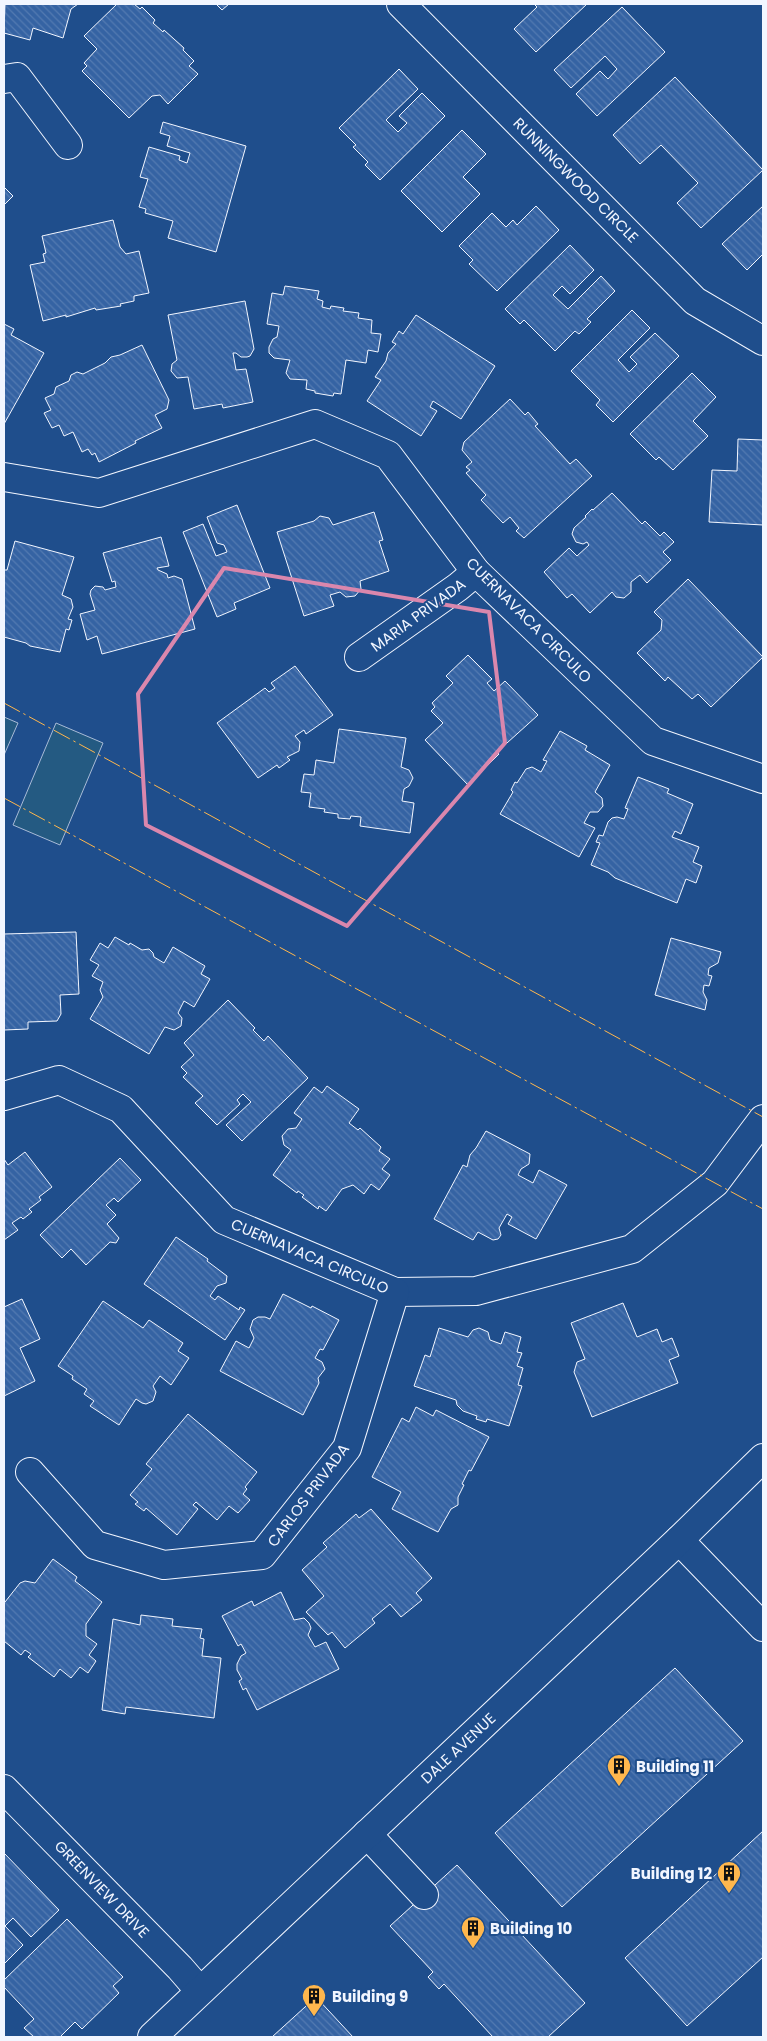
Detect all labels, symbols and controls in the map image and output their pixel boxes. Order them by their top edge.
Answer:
street label: RUNNINGWOOD CIRCLE [509,113,643,247]
street label: CUERNAVACA CIRCULO [462,553,596,687]
street label: MARIA PRIVADA [366,573,470,657]
street label: CUERNAVACA CIRCULO [228,1213,392,1299]
street label: CARLOS PRIVADA [262,1439,354,1551]
street label: DALE AVENUE [416,1708,500,1788]
building icon: Building 11 [606,1753,632,1787]
place label: Building 11 [636,1756,714,1777]
street label: GREENVIEW DRIVE [50,1836,154,1942]
building icon: Building 12 [716,1860,742,1894]
place label: Building 12 [631,1863,712,1884]
building icon: Building 10 [460,1915,486,1949]
place label: Building 10 [490,1918,573,1939]
building icon: Building 9 [301,1983,327,2017]
place label: Building 9 [332,1986,408,2007]

